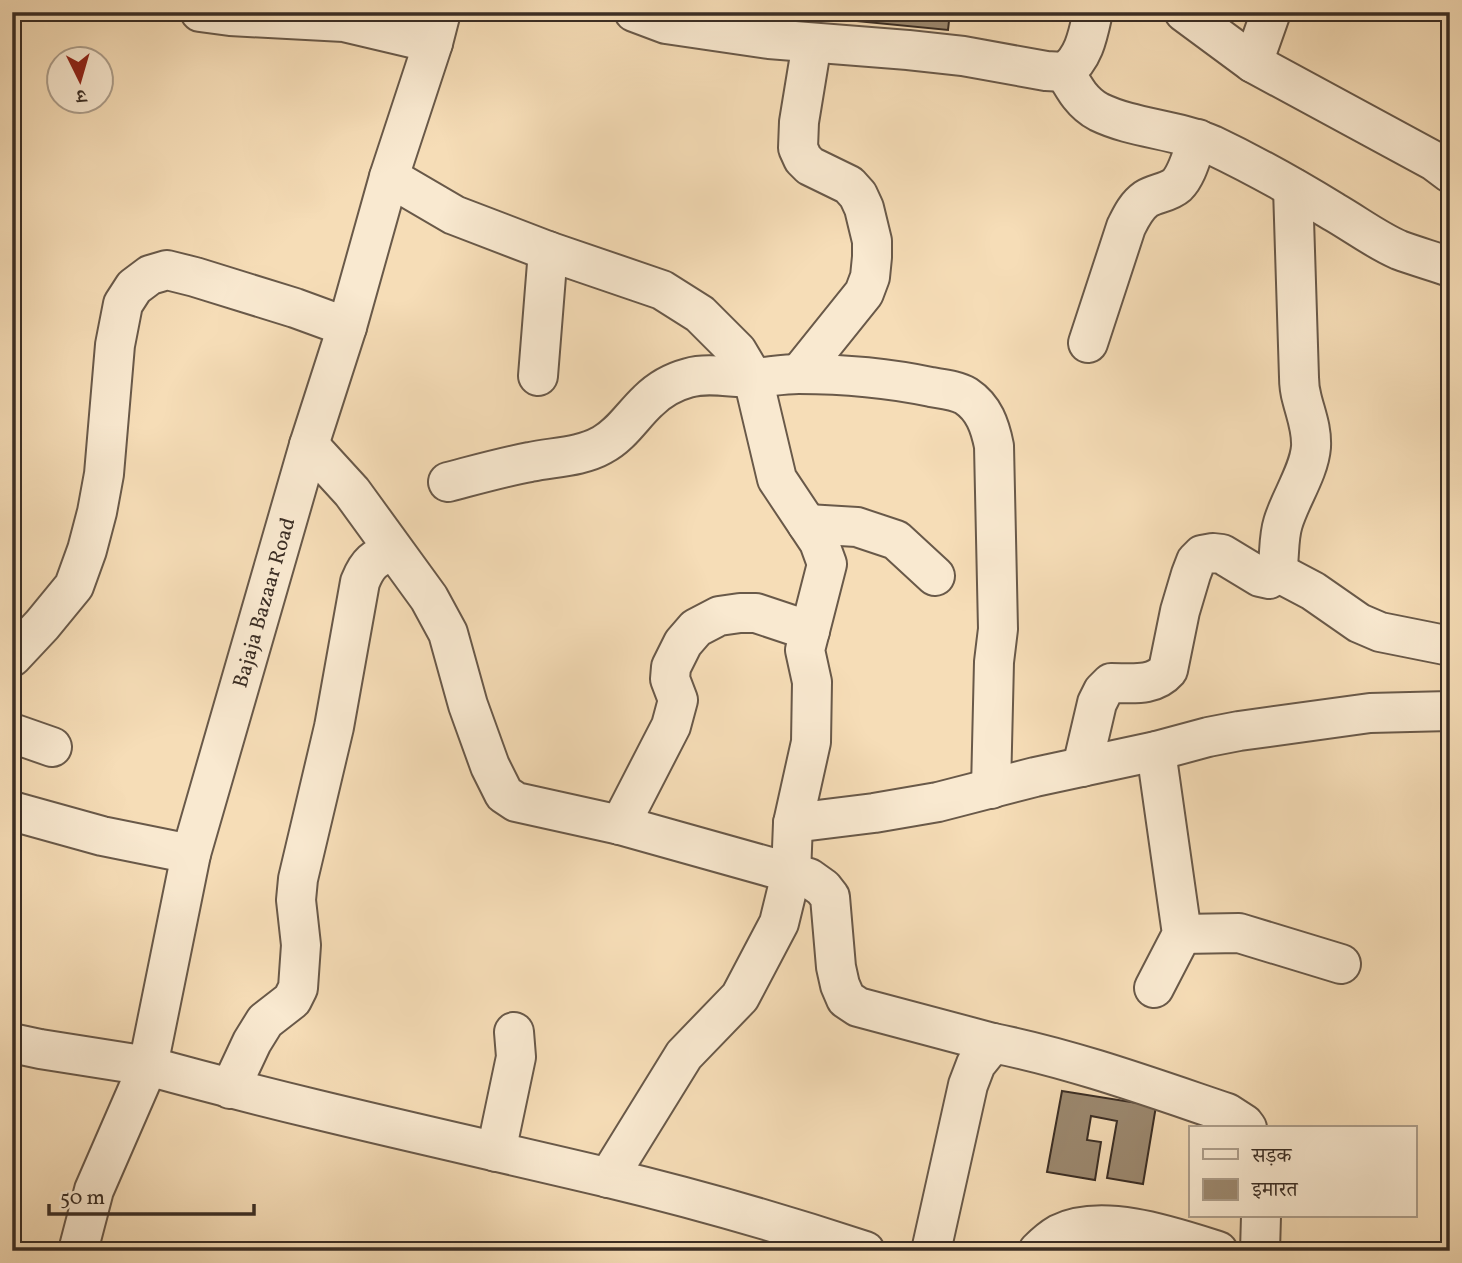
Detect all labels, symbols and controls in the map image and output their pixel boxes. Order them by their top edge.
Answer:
north arrow [46,46,116,116]
text: उ [74,81,89,108]
street label: Bajaja Bazaar Road [227,514,303,692]
legend [1189,1126,1416,1218]
text: सड़क [1251,1142,1292,1171]
scale bar [49,1172,254,1216]
text: इमारत [1251,1176,1299,1205]
text: 50 m [60,1184,105,1213]

